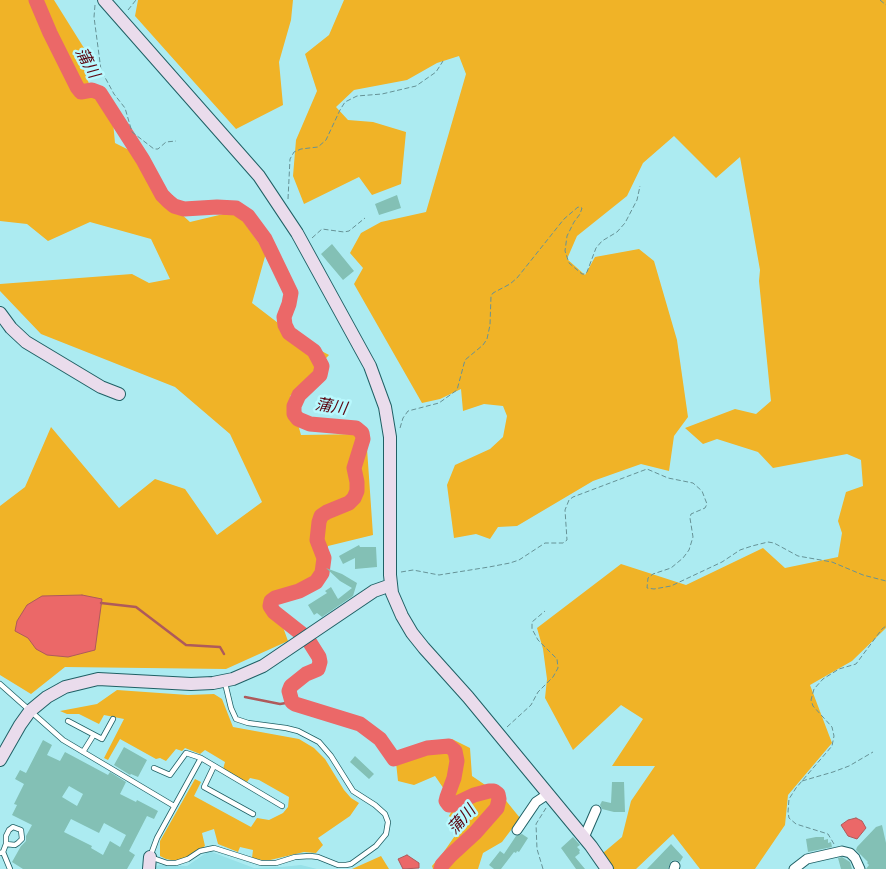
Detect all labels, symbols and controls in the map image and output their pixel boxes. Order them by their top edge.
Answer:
water label: 蒲川 [71,44,103,82]
water label: 蒲川 [314,395,348,419]
water label: 蒲川 [444,802,480,838]

